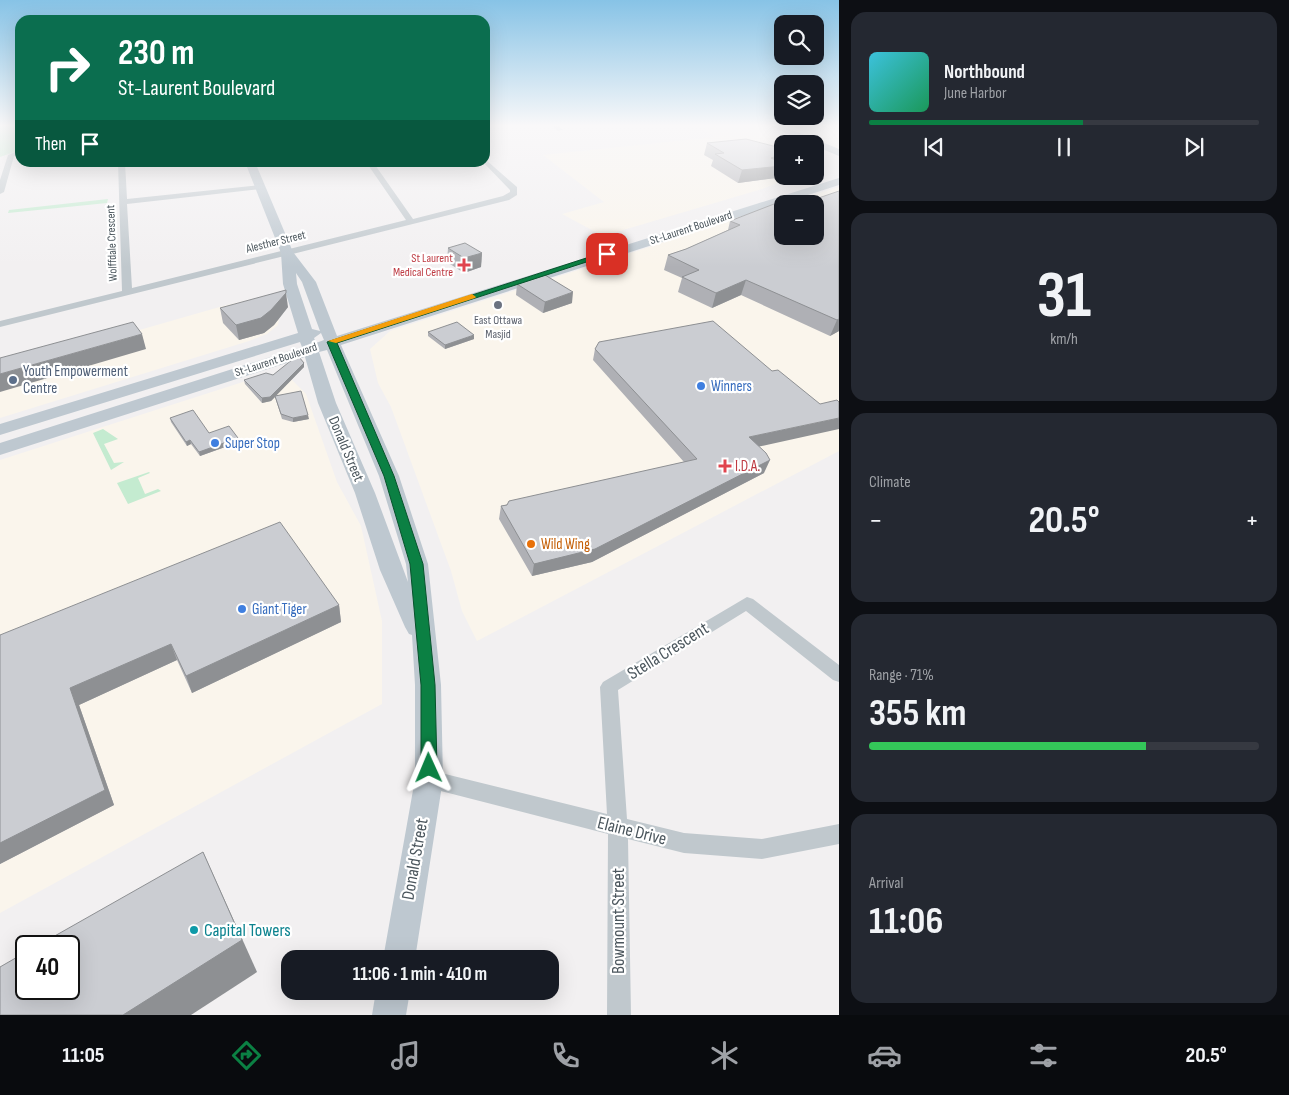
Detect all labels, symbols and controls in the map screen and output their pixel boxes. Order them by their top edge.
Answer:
map controls [774,15,824,245]
button: search [774,15,824,65]
text: 230 m [118,32,194,75]
icon: right [35,35,100,100]
text: Northbound [944,61,1025,84]
text: St-Laurent Boulevard [118,75,275,102]
button: layers [774,75,824,125]
text: June Harbor [944,84,1007,103]
icon: arrive [76,130,104,158]
text: Then [35,133,66,156]
icon: previous [920,133,948,161]
icon: pause [1050,133,1078,161]
icon: next [1180,133,1208,161]
button: + [774,135,824,185]
button: − [774,195,824,245]
street label: Wolffdale Crescent [103,204,121,282]
street label: St-Laurent Boulevard [648,208,734,248]
street label: Alesther Street [244,227,308,257]
pin [586,233,628,275]
icon: arrive [593,240,621,268]
place label: St Laurent Medical Centre [393,251,453,280]
marker: St Laurent Medical Centre [457,258,471,272]
text: 31 [1037,258,1091,336]
marker: East Ottawa Masjid [492,299,504,311]
place label: East Ottawa Masjid [474,313,522,342]
text: km/h [1050,330,1078,349]
street label: St-Laurent Boulevard [233,340,319,380]
place label: Youth Empowerment Centre [23,362,128,398]
marker: Youth Empowerment Centre [7,374,19,386]
place label: Winners [711,377,752,396]
marker: Winners [695,380,707,392]
street label: Donald Street [324,414,368,485]
place label: Super Stop [225,434,280,453]
marker: Super Stop [209,437,221,449]
place label: I.D.A. [735,457,760,476]
marker: I.D.A. [719,460,731,472]
text: Climate [869,473,911,492]
text: 20.5° [1028,498,1100,543]
text: − [869,504,883,537]
text: + [1245,504,1259,537]
place label: Wild Wing [541,535,590,554]
marker: Wild Wing [525,538,537,550]
place label: Giant Tiger [252,600,307,619]
marker: Giant Tiger [236,603,248,615]
street label: Stella Crescent [624,618,713,684]
text: Range · 71% [869,666,934,685]
text: 355 km [869,691,967,736]
position arrow [402,741,454,793]
street label: Elaine Drive [595,812,669,850]
street label: Donald Street [397,816,433,902]
street label: Bowmount Street [608,867,629,974]
text: Arrival [869,874,903,893]
text: 11:06 [869,899,943,944]
place label: Capital Towers [204,920,291,941]
marker: Capital Towers [188,924,200,936]
speed limit sign: 40 [15,935,80,1000]
text: 11:06 · 1 min · 410 m [353,963,487,986]
icon: directions [229,1038,264,1073]
icon: music [388,1038,423,1073]
icon: phone [548,1038,583,1073]
icon: climate [707,1038,742,1073]
icon: car [867,1038,902,1073]
icon: filters [1026,1038,1061,1073]
text: 11:05 [62,1042,105,1069]
text: 20.5° [1186,1042,1227,1069]

